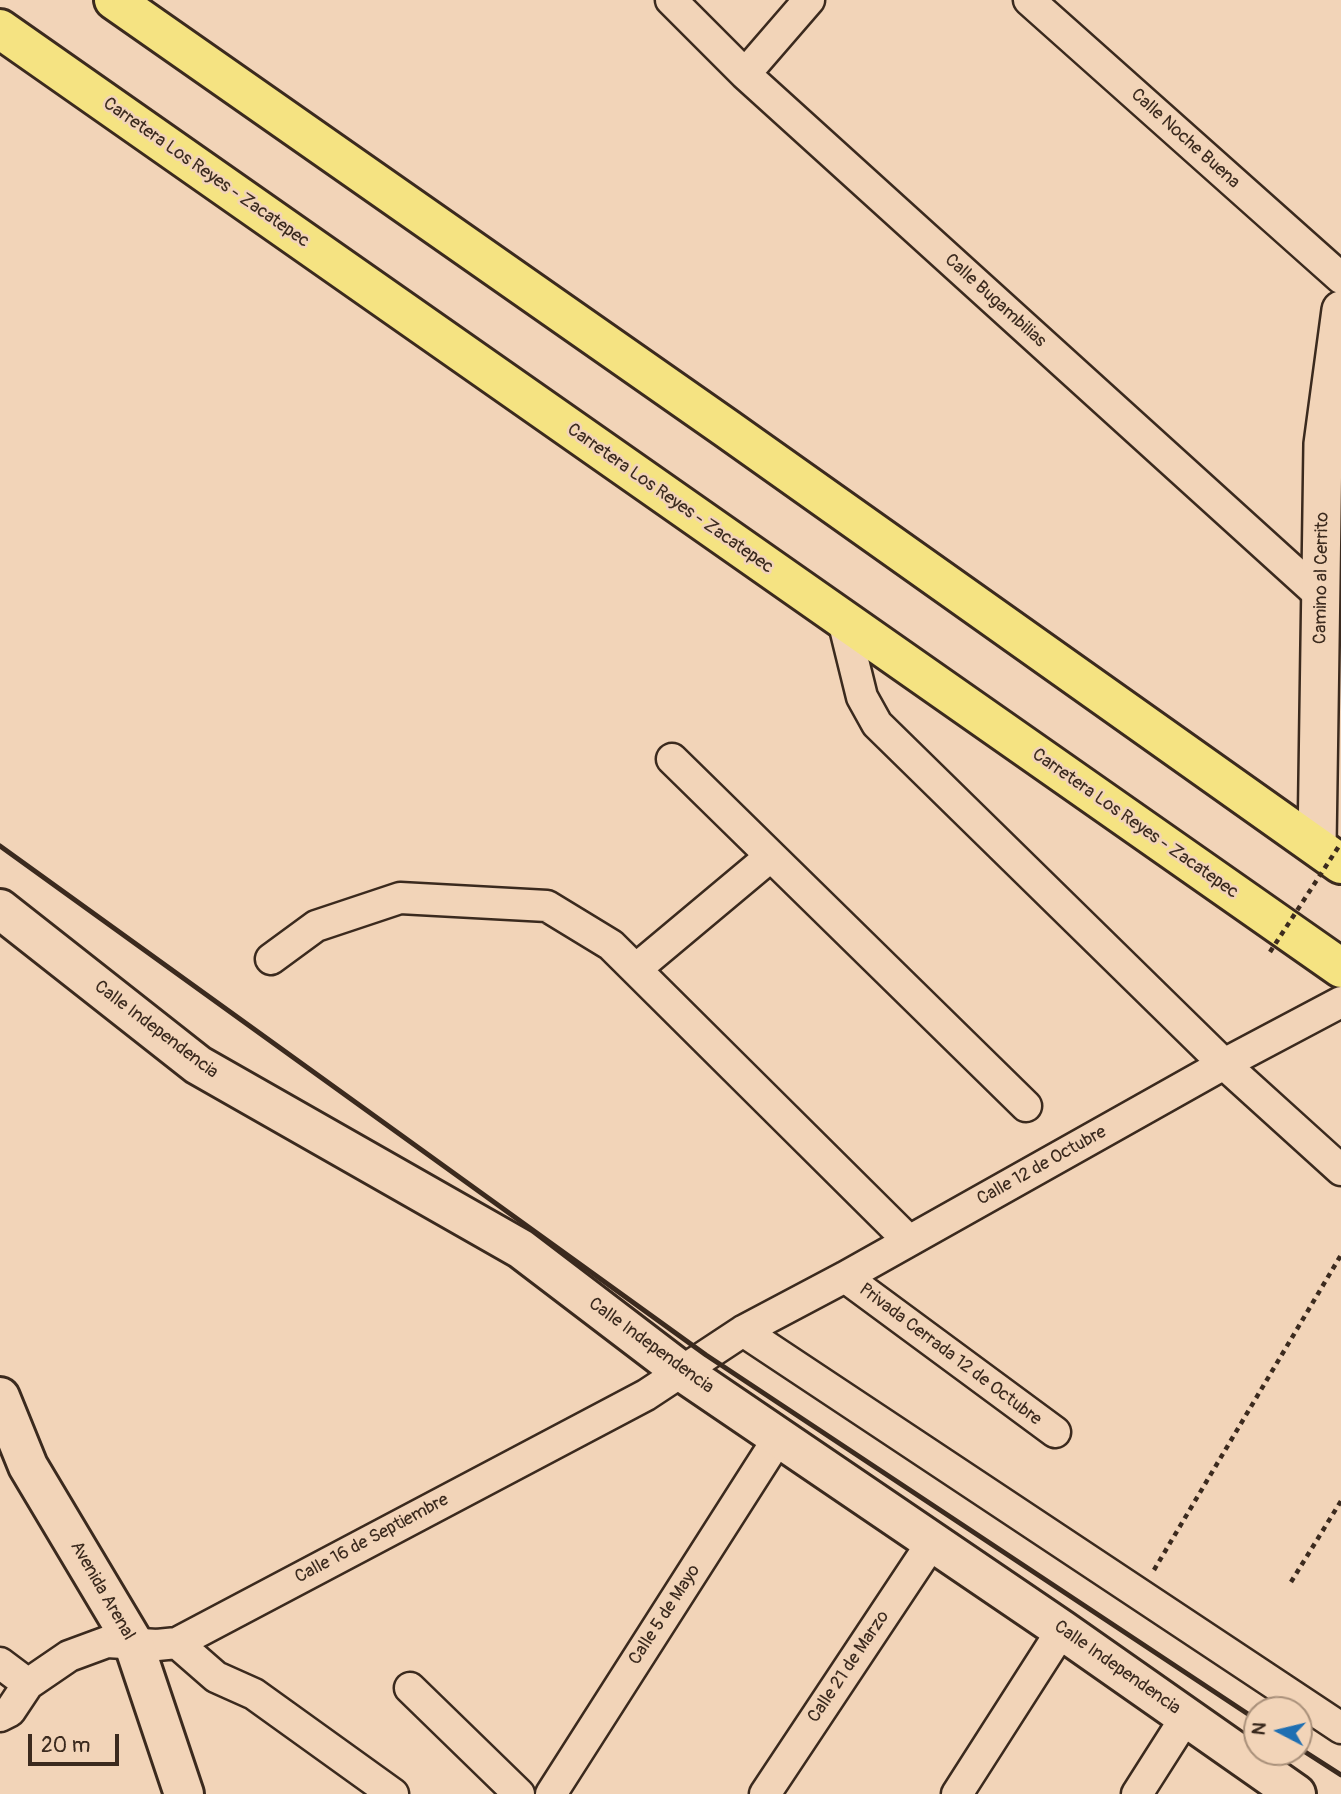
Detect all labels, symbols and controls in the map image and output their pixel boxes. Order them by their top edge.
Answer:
street label: Calle Noche Buena [1126,84,1244,194]
street label: Carretera Los Reyes - Zacatepec [99,93,313,253]
street label: Calle Bugambilias [940,250,1050,352]
street label: Carretera Los Reyes - Zacatepec [563,419,777,579]
street label: Camino al Cerrito [1310,512,1334,644]
street label: Carretera Los Reyes - Zacatepec [1028,744,1242,904]
street label: Calle Independencia [90,976,222,1084]
street label: Calle 12 de Octubre [974,1122,1110,1210]
street label: Privada Cerrada 12 de Octubre [854,1279,1046,1431]
street label: Calle Independencia [584,1293,718,1399]
street label: Calle 16 de Septiembre [292,1489,452,1589]
street label: Avenida Arenal [65,1538,139,1644]
street label: Calle 5 de Mayo [625,1561,705,1669]
street label: Calle 21 de Marzo [804,1607,894,1727]
street label: Calle Independencia [1050,1616,1184,1720]
north arrow [1243,1696,1313,1766]
scale bar [32,1720,122,1764]
text: N [1246,1721,1272,1737]
text: 20 m [41,1732,90,1759]

